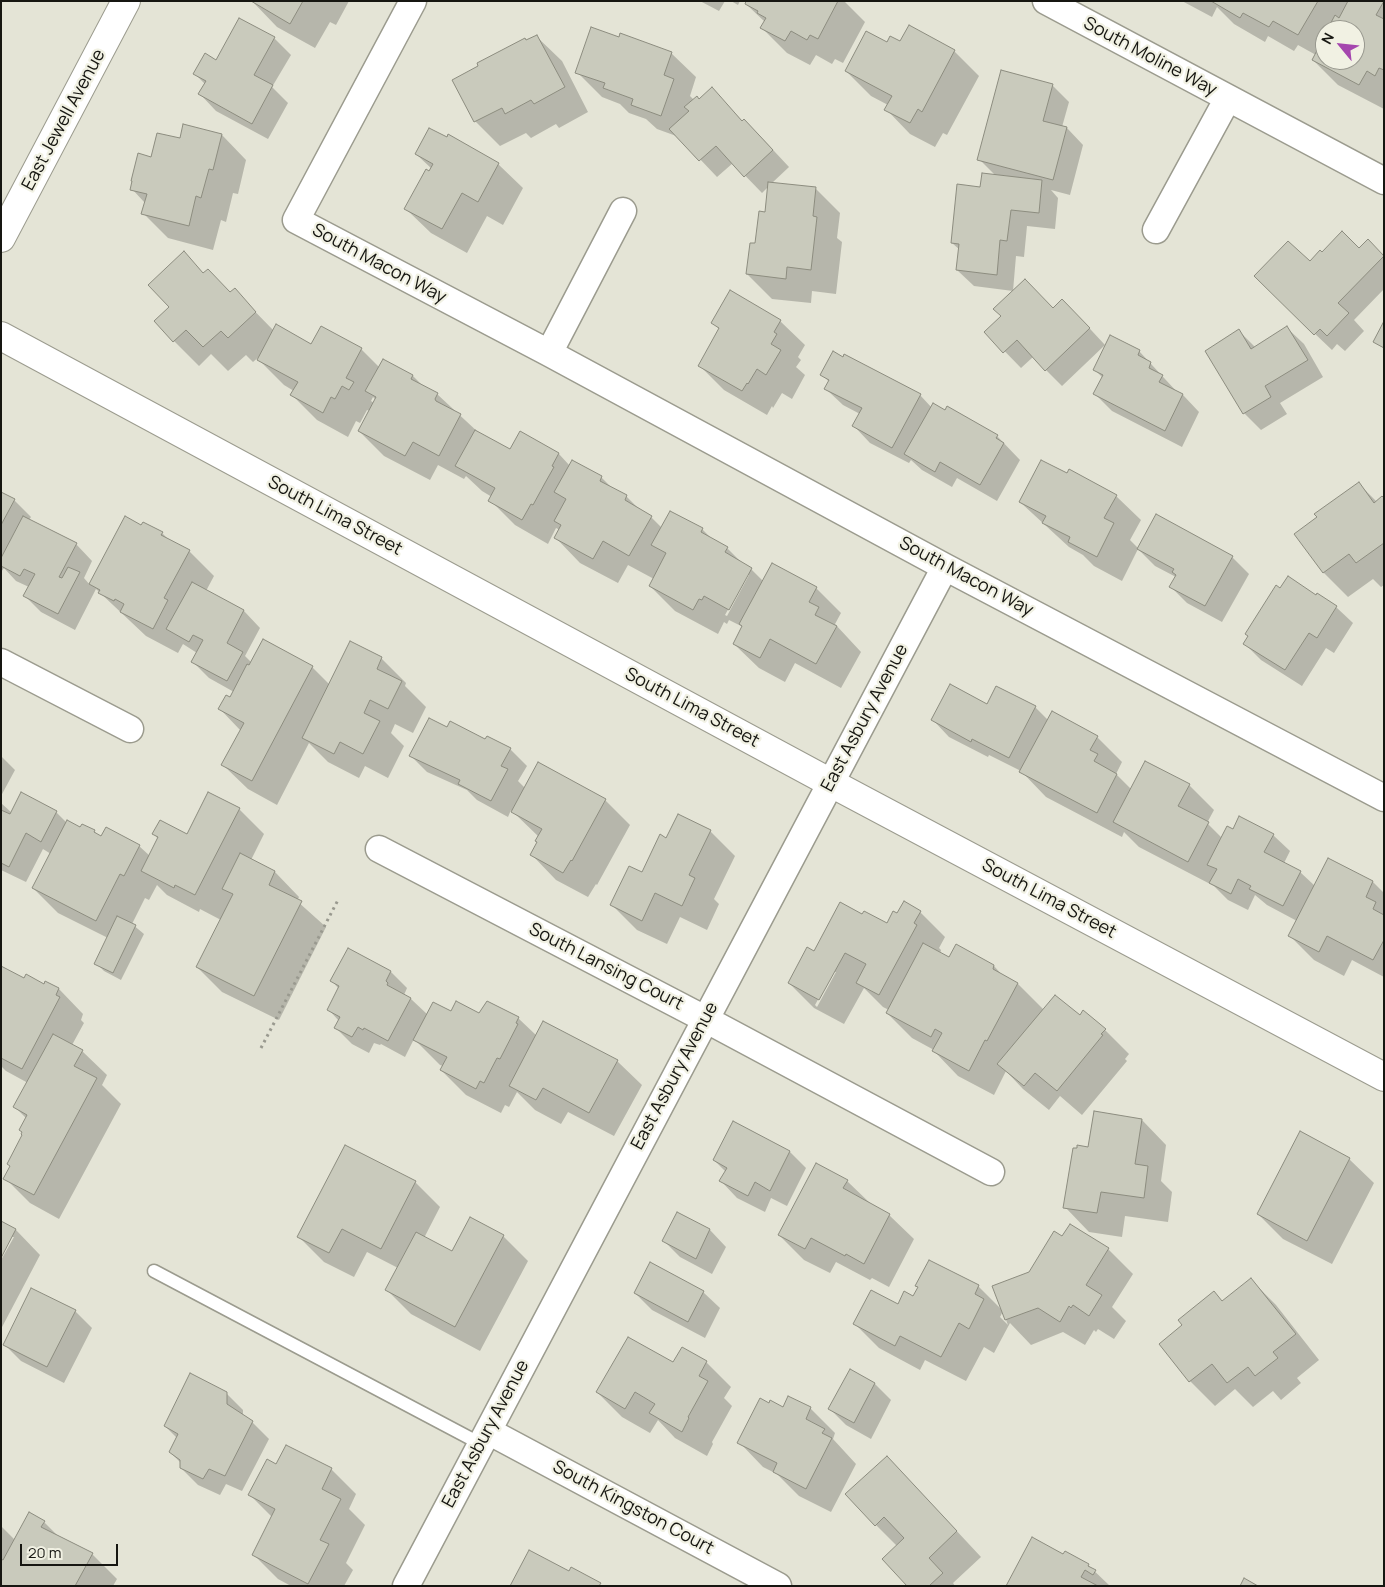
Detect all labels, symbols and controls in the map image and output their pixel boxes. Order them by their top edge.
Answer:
street label: South Moline Way [1080,13,1220,101]
north arrow [1315,20,1365,70]
text: N [1316,29,1338,47]
street label: East Jewell Avenue [18,46,110,194]
street label: South Macon Way [308,220,450,308]
street label: South Lima Street [264,471,406,561]
street label: South Macon Way [895,533,1037,621]
street label: East Asbury Avenue [817,641,913,795]
street label: South Lima Street [621,663,763,753]
street label: South Lima Street [978,854,1120,944]
street label: South Lansing Court [525,919,687,1015]
street label: East Asbury Avenue [627,999,723,1153]
street label: East Asbury Avenue [438,1357,534,1511]
street label: South Kingston Court [549,1456,717,1560]
scale bar [22,1534,120,1566]
text: 20 m [28,1542,61,1563]

